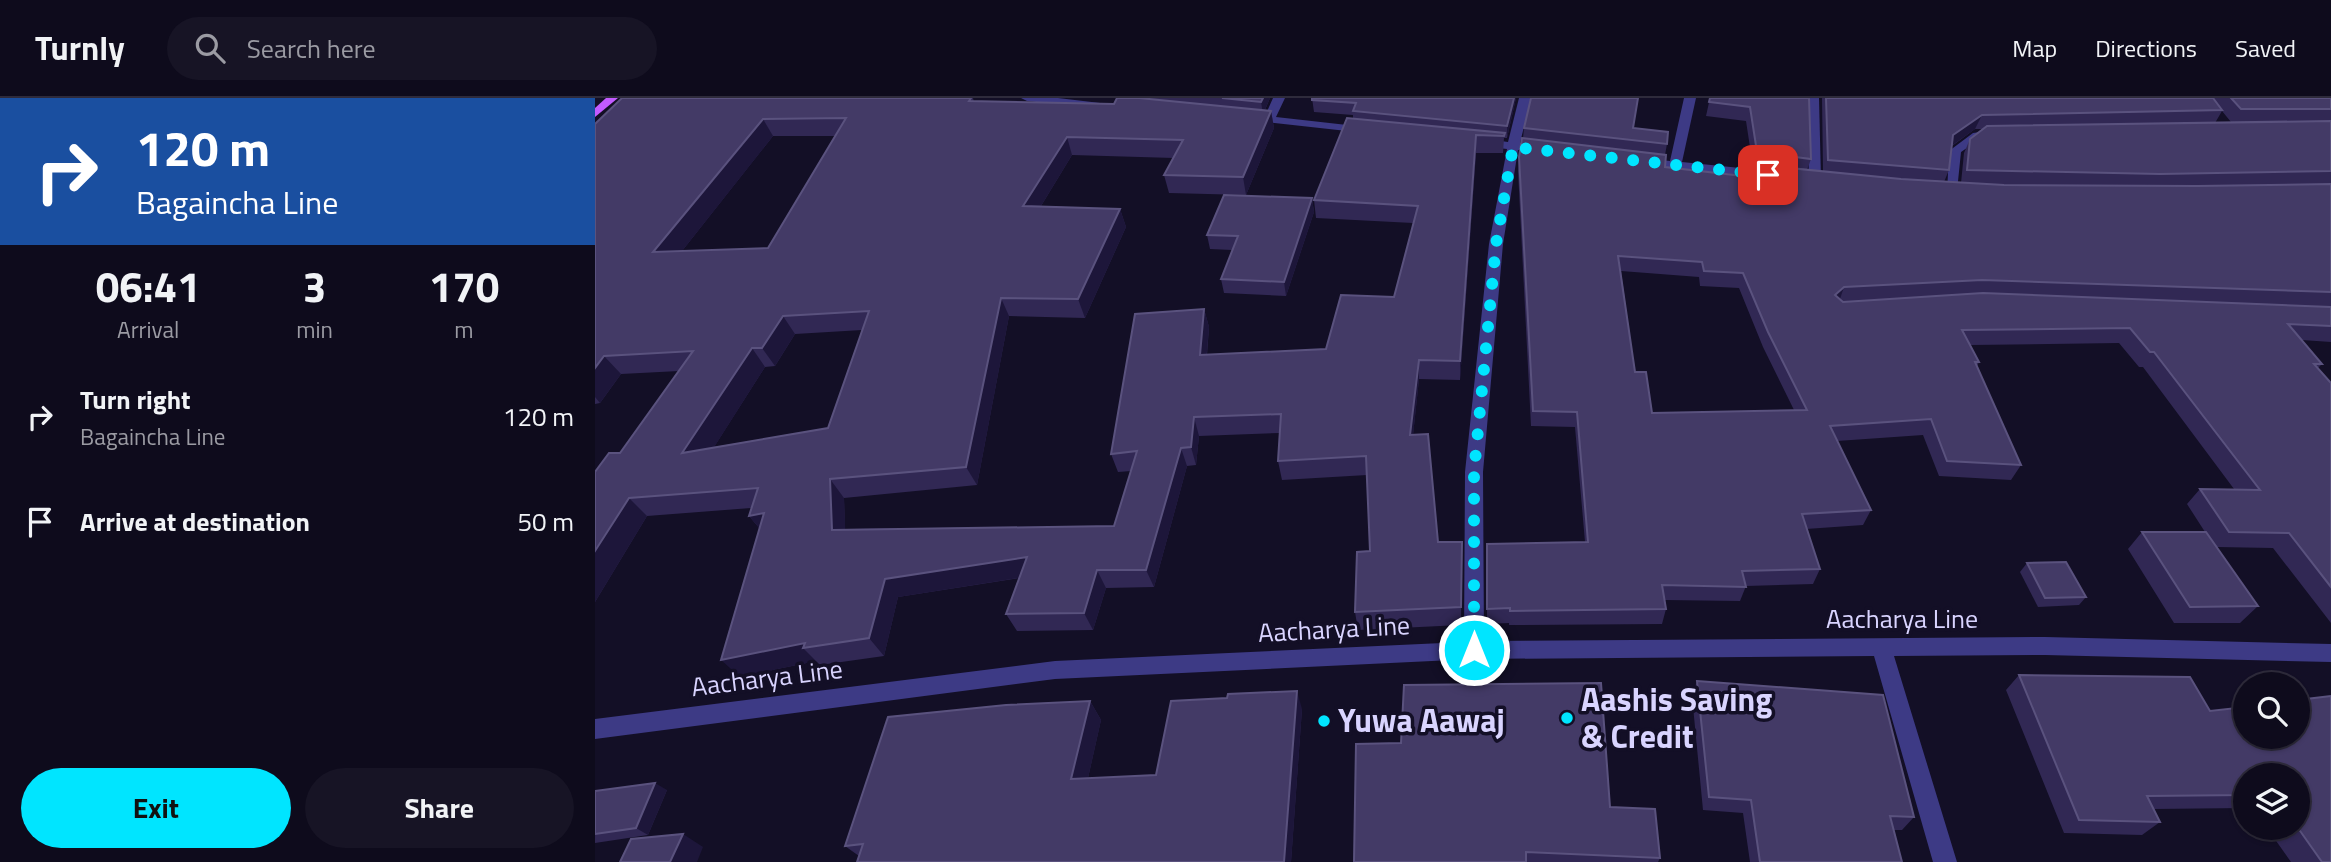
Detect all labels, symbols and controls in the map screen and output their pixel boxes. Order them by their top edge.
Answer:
search box [167,17,657,80]
text: Turnly [35,23,125,73]
icon: search [191,29,229,67]
text: Search here [247,29,376,68]
text: Map [2012,30,2057,66]
text: Directions [2095,30,2197,66]
text: Saved [2235,30,2296,66]
text: 120 m [136,110,270,185]
icon: right [21,126,112,217]
pin [1738,145,1798,205]
icon: arrive [1749,156,1787,194]
text: Bagaincha Line [136,178,338,226]
text: 06:41 [96,254,201,318]
text: 3 [303,254,326,318]
text: 170 [429,254,499,318]
text: Arrival [117,312,179,347]
text: min [296,312,333,347]
text: m [454,312,474,347]
text: Turn right [80,380,191,419]
text: 120 m [503,397,574,436]
icon: right [21,398,59,436]
text: Bagaincha Line [80,419,225,454]
text: Arrive at destination [80,502,310,541]
text: 50 m [517,502,574,541]
icon: arrive [21,503,59,541]
street label: Aacharya Line [1826,599,1978,638]
street label: Aacharya Line [1257,605,1411,652]
position arrow [1437,613,1511,687]
street label: Aacharya Line [689,649,845,706]
map controls [2233,672,2310,840]
button: search [2233,672,2310,749]
place label: Aashis Saving & Credit [1581,675,1772,760]
place label: Yuwa Aawaj [1338,696,1505,744]
marker: Aashis Saving & Credit [1559,710,1575,726]
marker: Yuwa Aawaj [1316,713,1332,729]
button: layers [2233,763,2310,840]
button: Exit [21,768,291,848]
button: Share [305,768,574,848]

